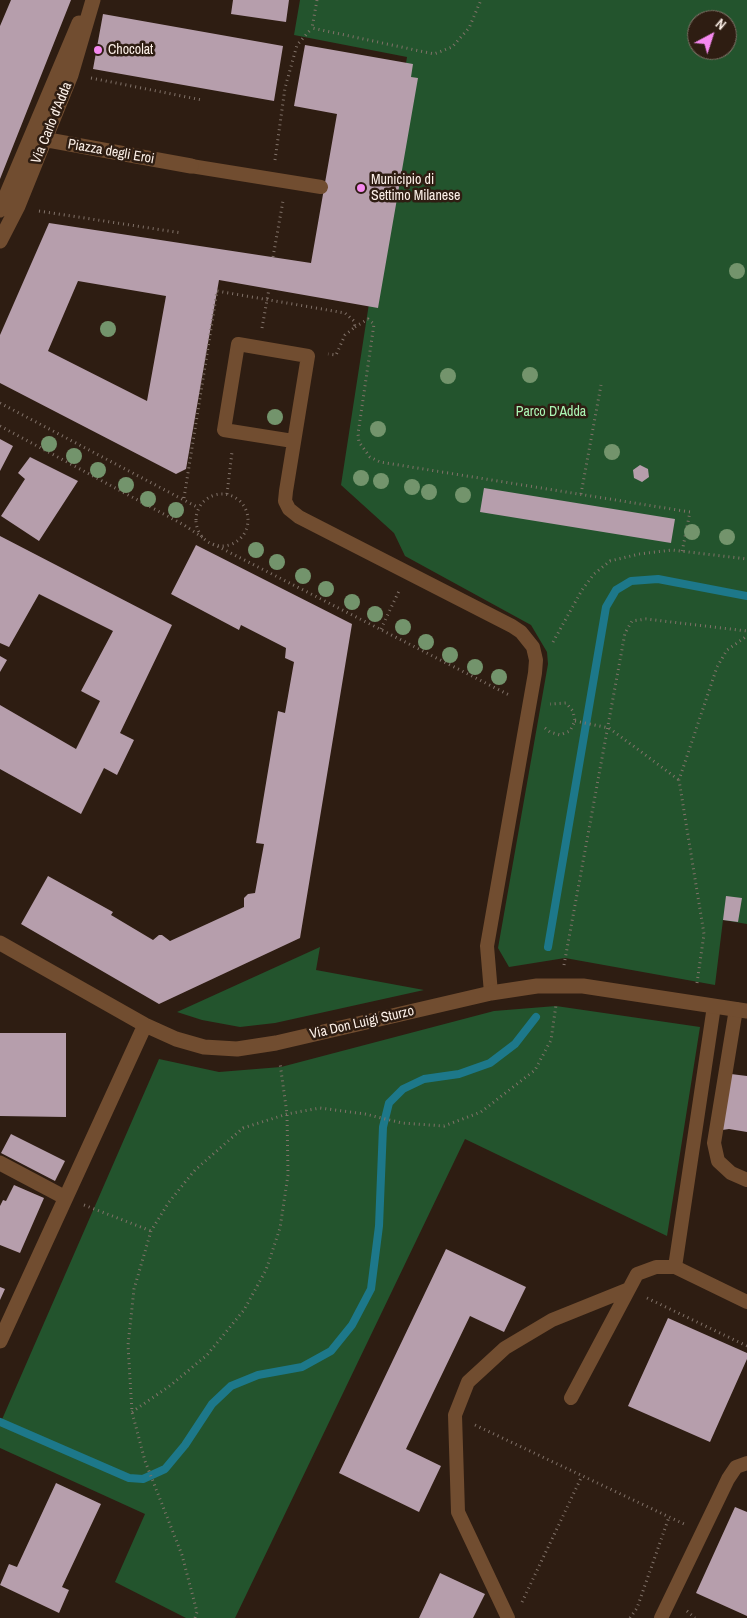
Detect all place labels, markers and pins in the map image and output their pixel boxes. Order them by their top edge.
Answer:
place label: Chocolat [108,42,153,58]
marker: Chocolat [92,44,104,56]
place label: Municipio di Settimo Milanese [371,172,460,204]
marker: Municipio di Settimo Milanese [355,182,367,194]

